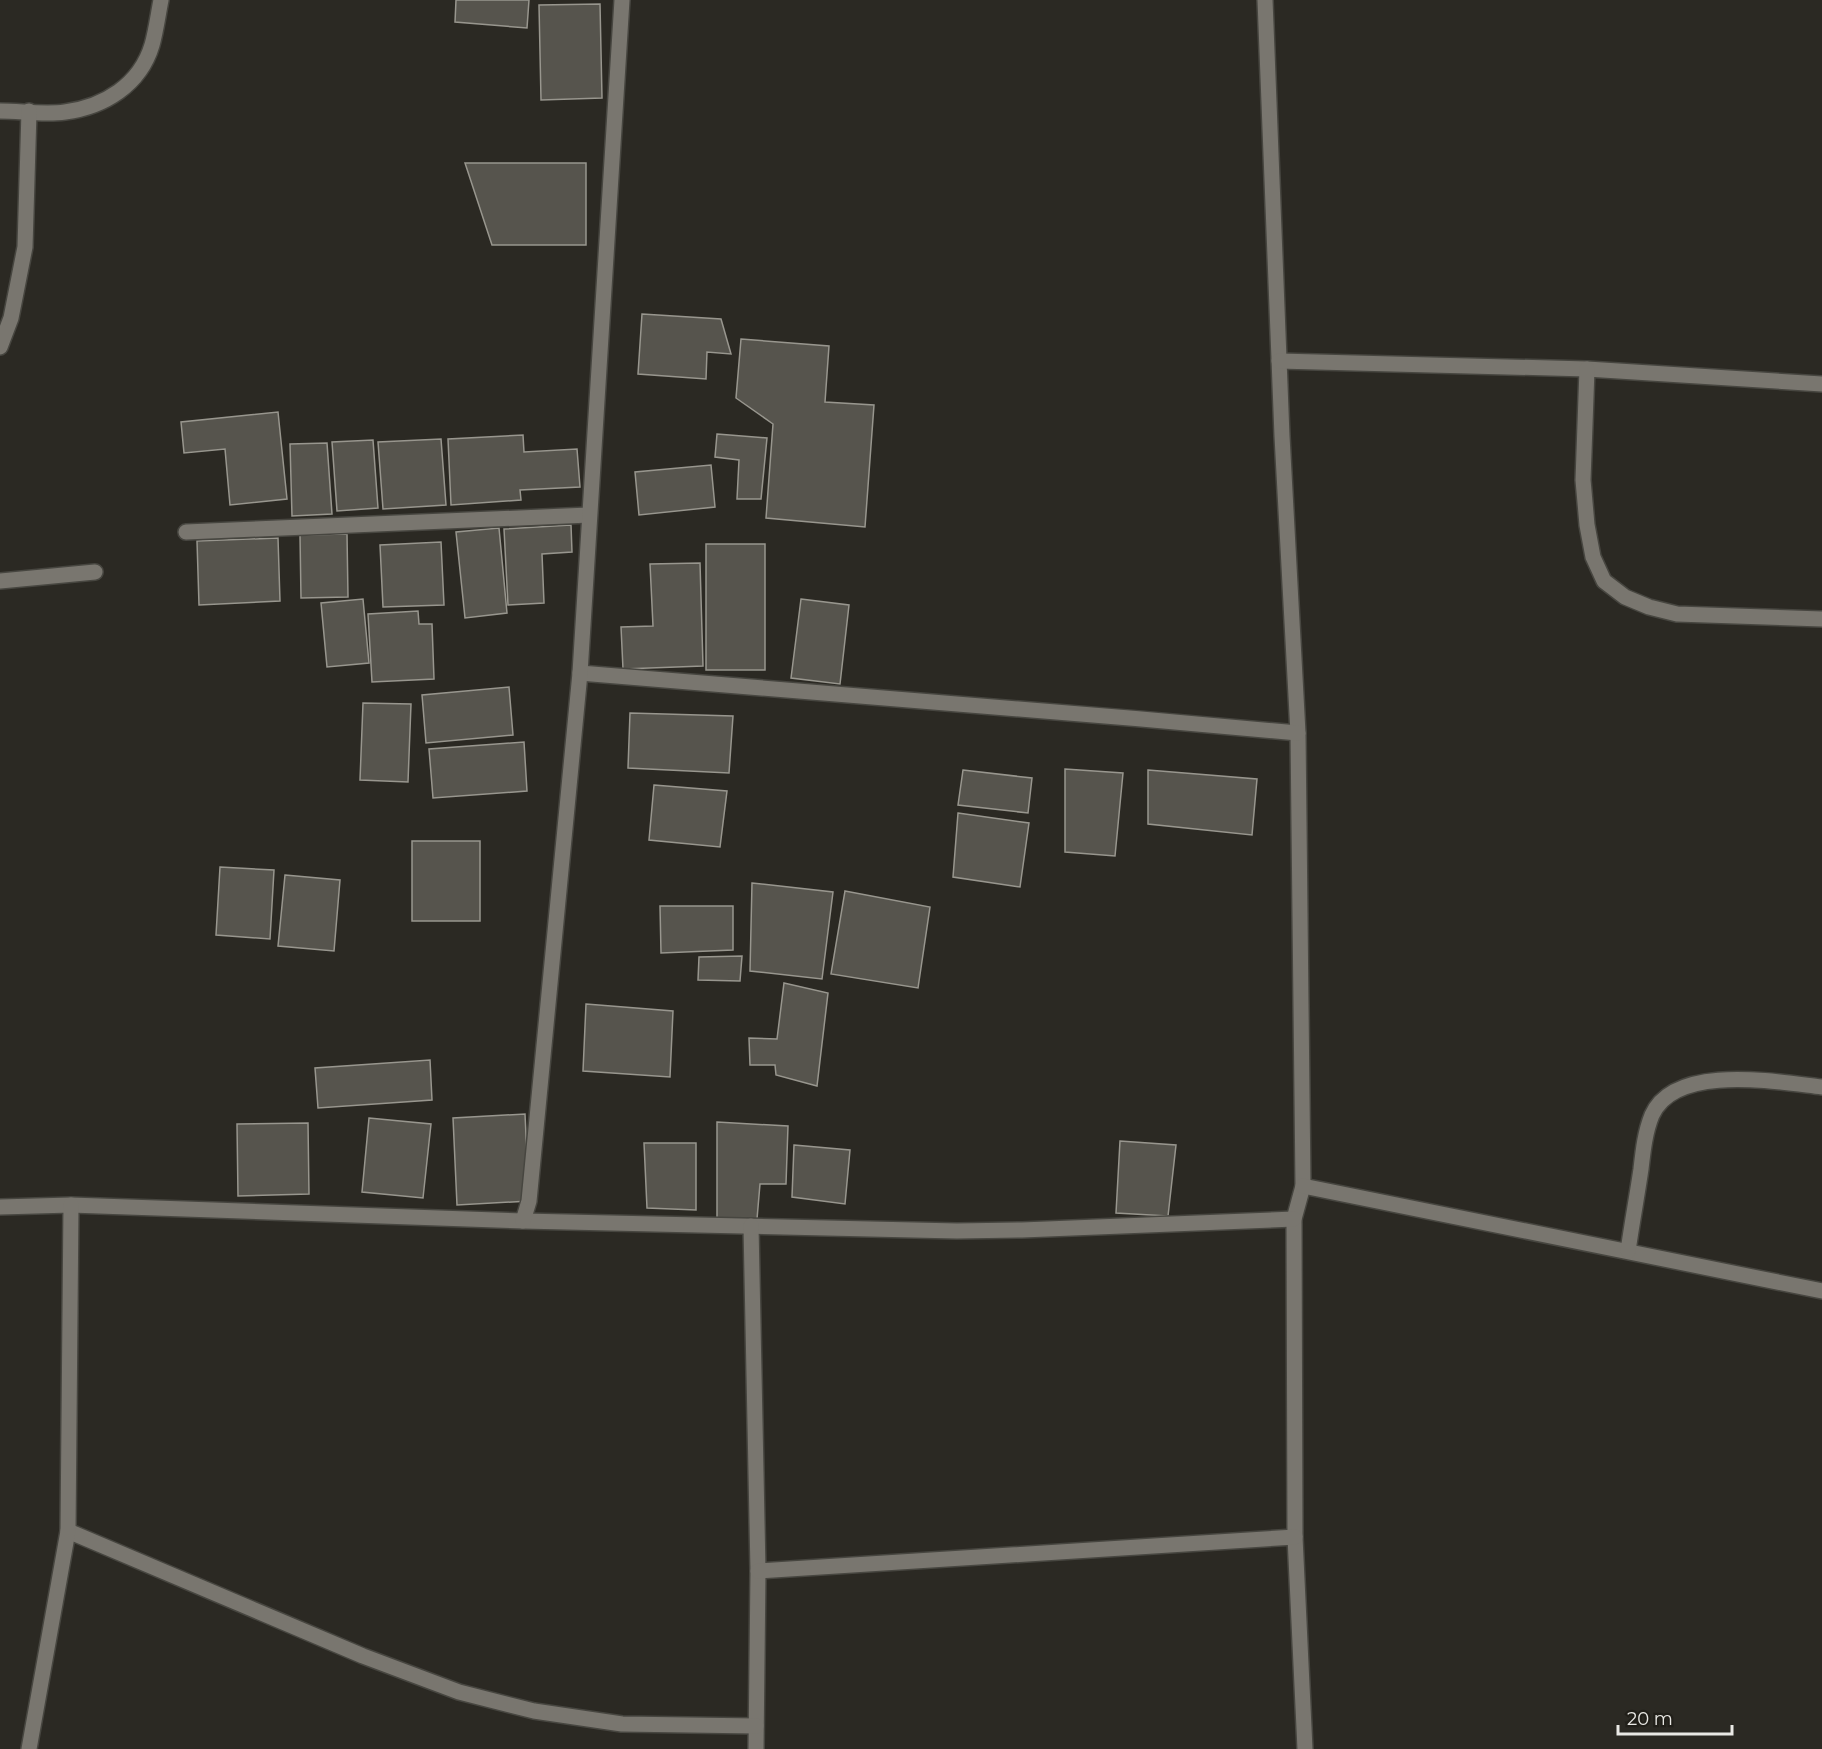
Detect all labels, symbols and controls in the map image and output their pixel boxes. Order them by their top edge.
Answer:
scale bar [1618,1698,1732,1736]
text: 20 m [1627,1708,1673,1730]

